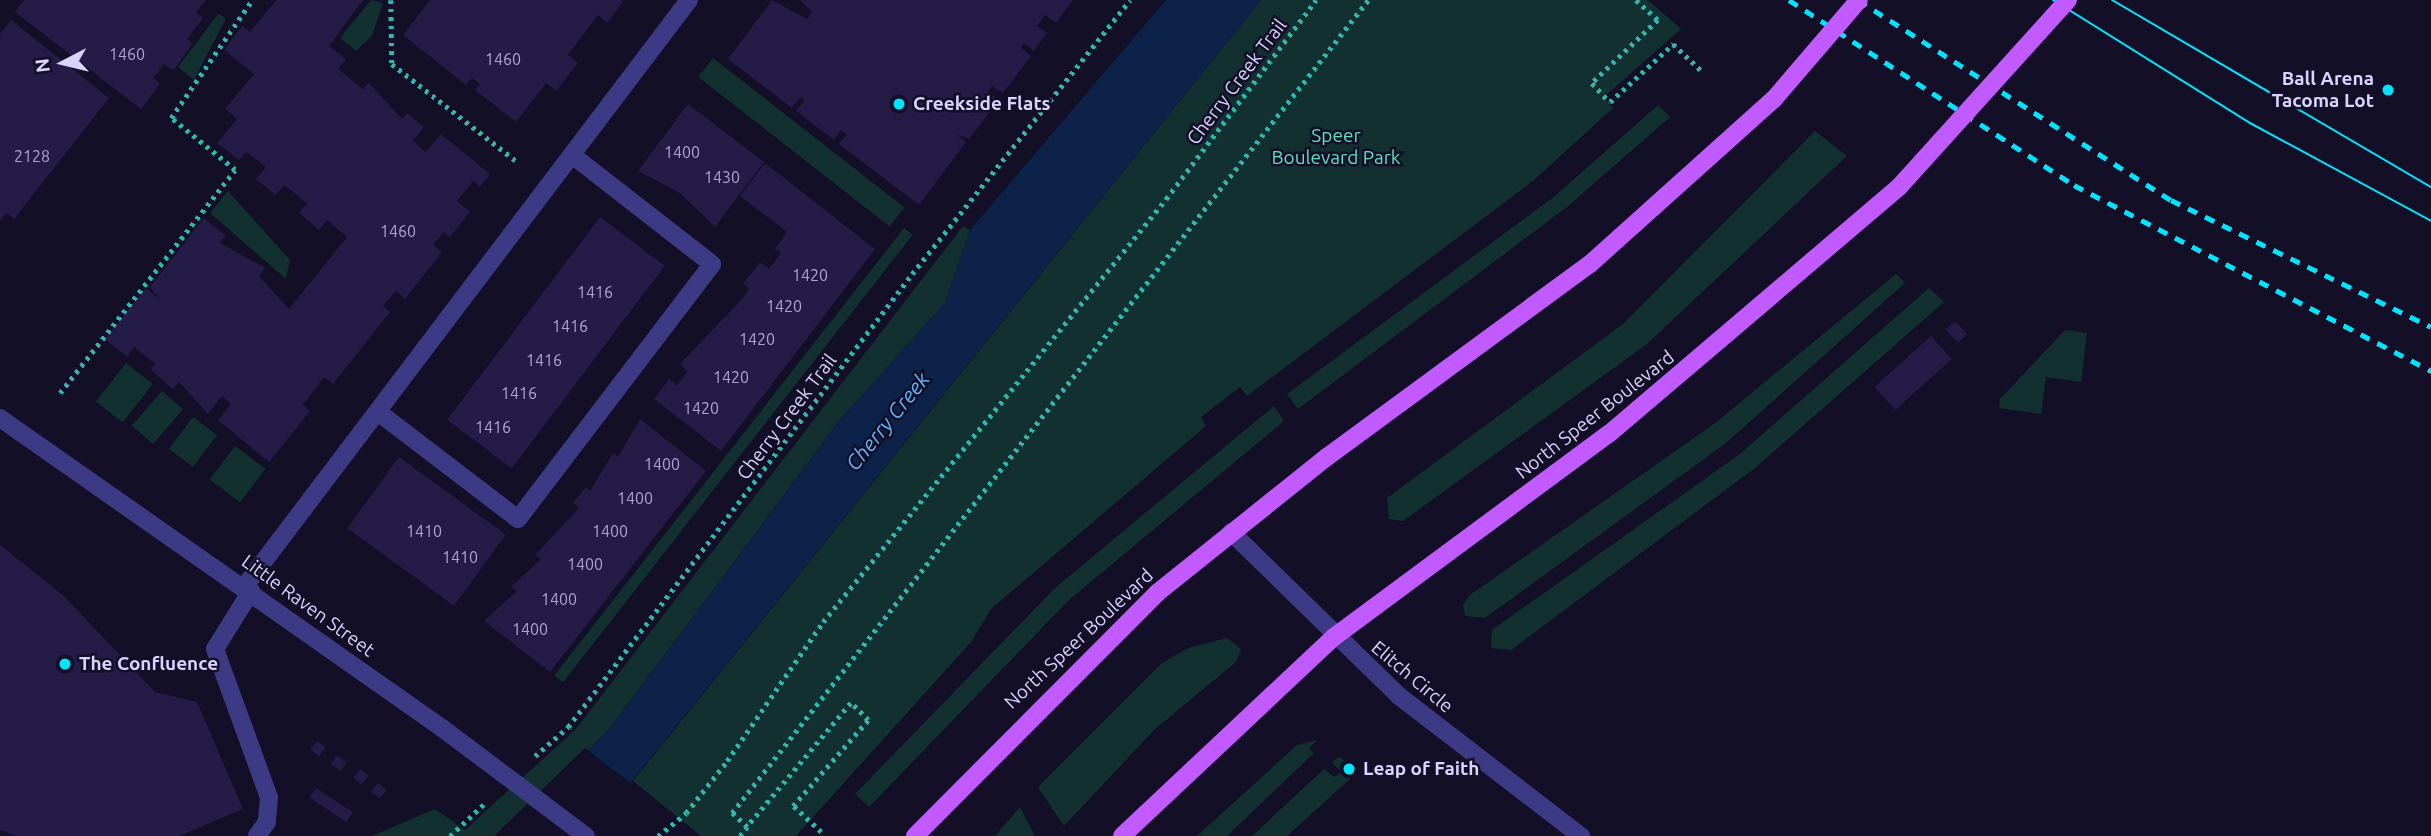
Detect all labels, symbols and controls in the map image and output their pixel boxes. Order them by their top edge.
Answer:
street label: Cherry Creek Trail [1182,15,1292,149]
north arrow [28,28,98,98]
house number: 1460 [109,44,145,64]
house number: 1460 [485,49,521,69]
text: N [30,57,54,74]
place label: Ball Arena Tacoma Lot [2272,68,2374,112]
marker: Ball Arena Tacoma Lot [2380,82,2396,98]
place label: Creekside Flats [913,93,1051,115]
marker: Creekside Flats [891,96,907,112]
park label: Speer Boulevard Park [1272,125,1400,169]
house number: 1400 [664,142,700,162]
house number: 2128 [14,146,50,166]
house number: 1430 [704,167,740,187]
house number: 1460 [380,221,416,241]
house number: 1420 [792,265,828,285]
house number: 1416 [577,282,613,302]
house number: 1420 [766,296,802,316]
house number: 1416 [552,316,588,336]
house number: 1420 [739,329,775,349]
street label: North Speer Boulevard [1511,346,1679,484]
house number: 1416 [526,350,562,370]
street label: Cherry Creek Trail [732,350,842,484]
house number: 1420 [713,367,749,387]
water label: Cherry Creek [840,367,934,475]
house number: 1416 [501,383,537,403]
house number: 1420 [683,398,719,418]
house number: 1416 [475,417,511,437]
house number: 1400 [644,454,680,474]
house number: 1400 [617,488,653,508]
house number: 1410 [406,521,442,541]
house number: 1400 [592,521,628,541]
house number: 1410 [442,547,478,567]
street label: Little Raven Street [237,550,379,662]
house number: 1400 [567,554,603,574]
street label: North Speer Boulevard [1000,564,1158,714]
house number: 1400 [541,589,577,609]
house number: 1400 [512,619,548,639]
street label: Elitch Circle [1367,636,1457,718]
place label: The Confluence [79,653,218,675]
marker: The Confluence [57,656,73,672]
place label: Leap of Faith [1363,758,1479,780]
marker: Leap of Faith [1341,761,1357,777]

